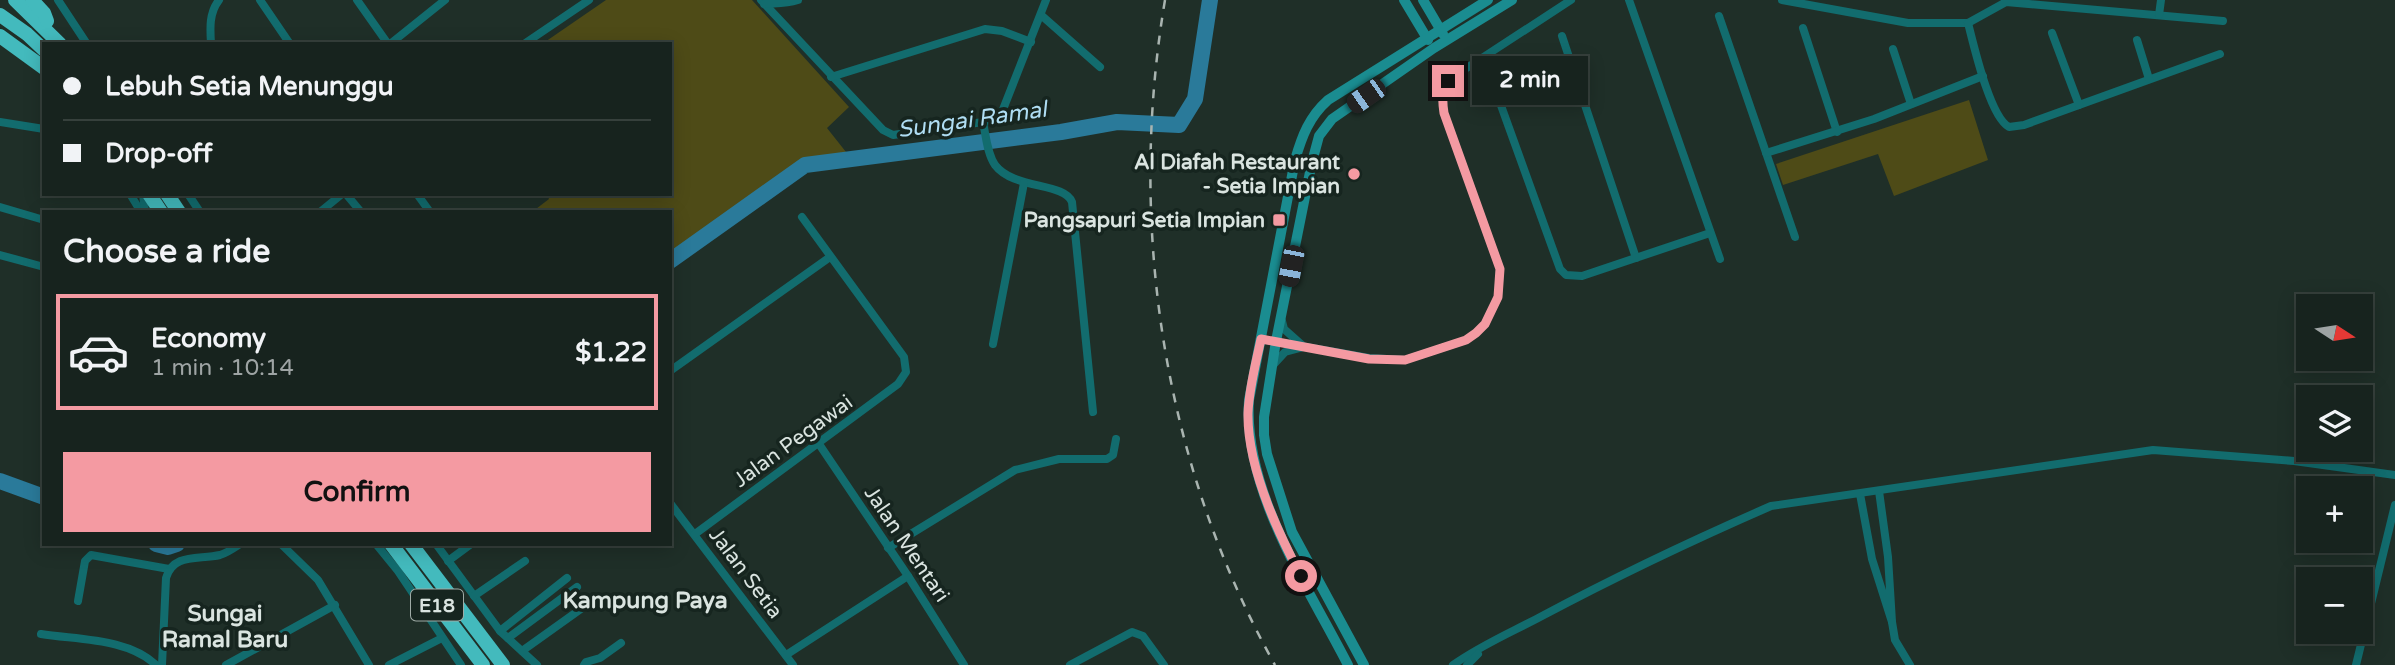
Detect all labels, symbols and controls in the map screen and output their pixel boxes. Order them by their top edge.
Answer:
callout: 2 min [1472,56,1588,106]
route end [1432,65,1464,97]
text: 2 min [1499,66,1561,94]
text: Lebuh Setia Menunggu [105,71,394,102]
car [1343,75,1390,117]
water label: Sungai Ramal [896,95,1051,144]
text: Drop-off [105,138,212,169]
place label: Al Diafah Restaurant - Setia Impian [1134,150,1340,199]
marker: Al Diafah Restaurant - Setia Impian [1346,166,1362,182]
place label: Pangsapuri Setia Impian [1023,208,1265,233]
marker: Pangsapuri Setia Impian [1271,212,1287,228]
text: Choose a ride [63,233,270,271]
car [1277,243,1306,289]
north arrow [2296,294,2373,371]
map controls [2296,294,2373,644]
icon: car [67,321,130,384]
text: Economy [151,323,266,354]
text: $1.22 [575,337,647,368]
text: 1 min · 10:14 [151,354,294,382]
button: layers [2296,385,2373,462]
street label: Jalan Pegawai [729,390,858,493]
button: Confirm [63,452,651,532]
button: + [2296,476,2373,553]
street label: Jalan Mentari [859,482,955,607]
street label: Jalan Setia [703,523,788,623]
route start [1285,560,1317,592]
button: − [2296,567,2373,644]
district label: Kampung Paya [562,587,728,615]
road number: E18 [411,590,463,620]
district label: Sungai Ramal Baru [162,600,288,654]

